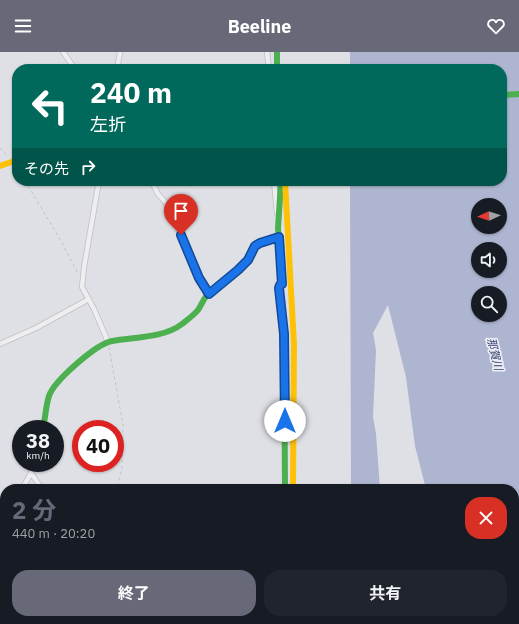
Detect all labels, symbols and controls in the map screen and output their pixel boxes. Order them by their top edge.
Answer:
icon: menu [12,15,34,37]
text: Beeline [228,15,291,38]
icon: heart [485,15,507,37]
text: 240 m [90,74,172,111]
icon: left [24,80,76,132]
text: 左折 [90,113,126,136]
icon: right [77,156,99,178]
text: その先 [24,159,69,178]
pin [164,194,198,235]
north arrow [471,198,507,234]
map controls [471,198,507,322]
icon: arrive [170,200,192,222]
button: sound [471,242,507,278]
button: search [471,286,507,322]
water label: 那賀川 [484,336,506,373]
position arrow [264,400,306,442]
speed limit sign: 40 [72,420,124,472]
text: 38 [26,427,50,454]
text: km/h [26,449,50,462]
text: 2 分 [12,494,56,526]
button: close [465,497,507,539]
text: 440 m · 20:20 [12,525,95,542]
button: 終了 [12,570,256,616]
button: 共有 [264,570,507,616]

